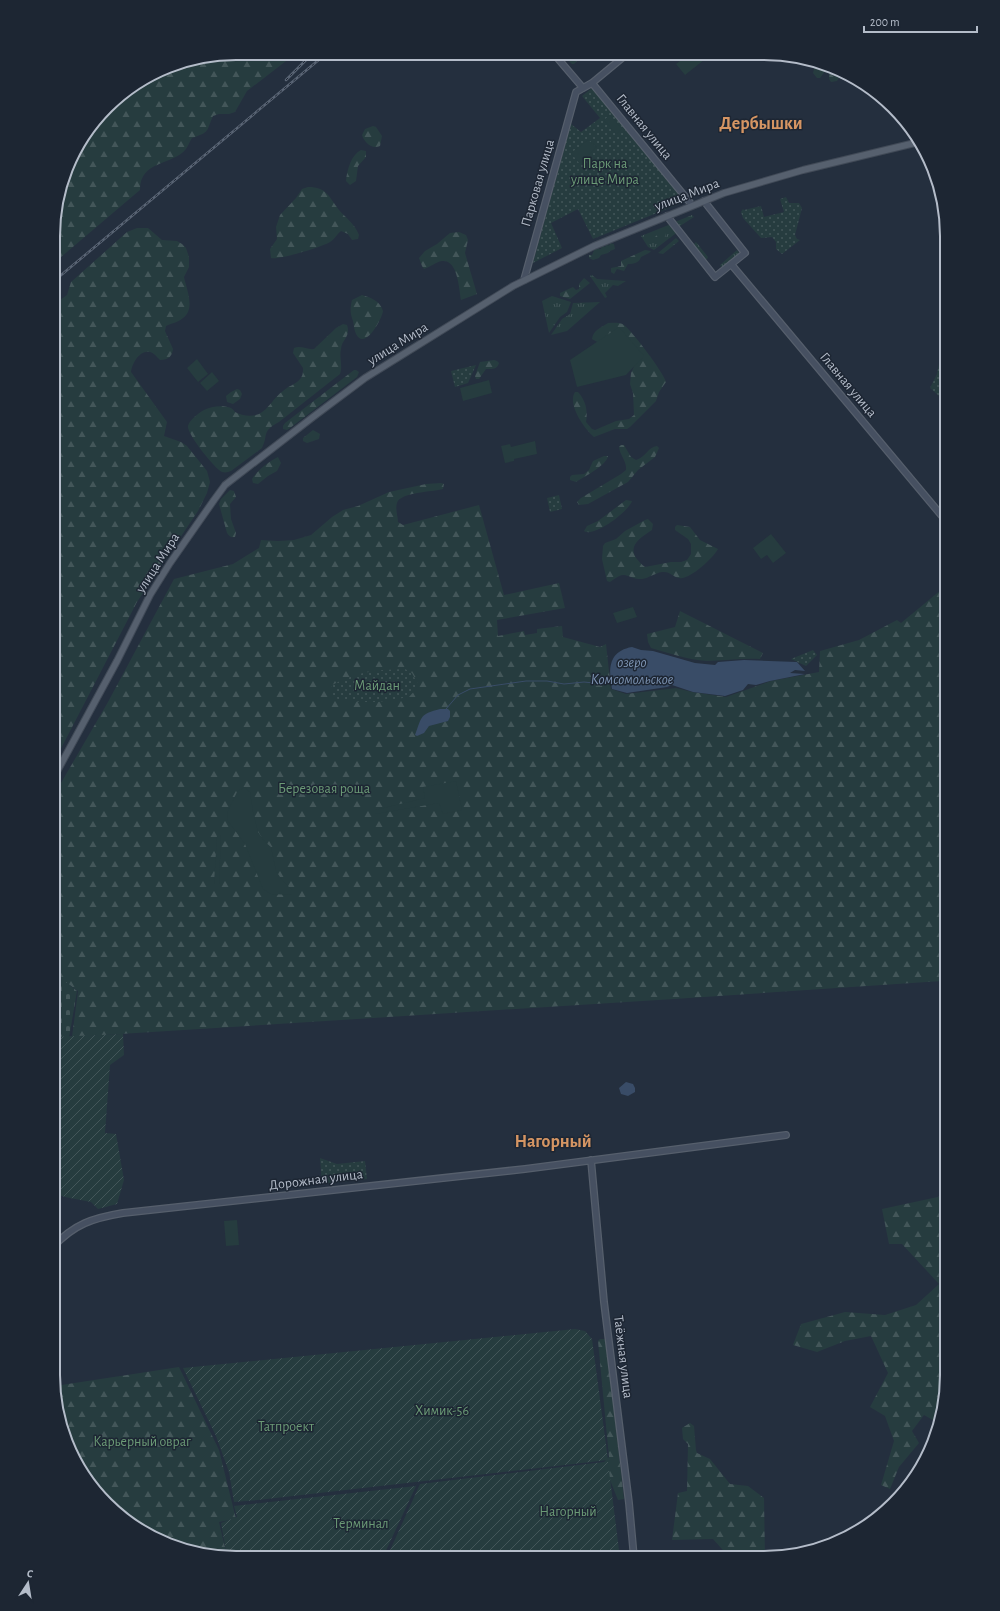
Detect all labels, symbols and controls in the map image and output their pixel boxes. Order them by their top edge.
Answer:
scale bar [864,8,977,34]
text: 200 m [870,16,900,28]
street label: Главная улица [614,92,675,163]
district label: Дербышки [719,115,803,133]
street label: Парковая улица [519,137,557,228]
park label: Парк на улице Мира [570,157,640,187]
street label: улица Мира [652,176,722,214]
street label: улица Мира [365,320,431,368]
street label: Главная улица [817,350,879,420]
street label: улица Мира [133,530,183,596]
water label: озеро Комсомольское [591,655,674,687]
park label: Майдан [354,679,400,693]
park label: Березовая роща [278,782,371,796]
district label: Нагорный [514,1133,592,1151]
street label: Дорожная улица [268,1167,364,1193]
street label: Таёжная улица [611,1315,635,1400]
park label: Химик-56 [415,1404,469,1418]
park label: Татпроект [258,1420,315,1434]
park label: Карьерный овраг [93,1435,191,1449]
park label: Нагорный [539,1505,597,1519]
park label: Терминал [333,1517,389,1531]
north arrow [8,1563,48,1603]
text: С [26,1568,34,1580]

